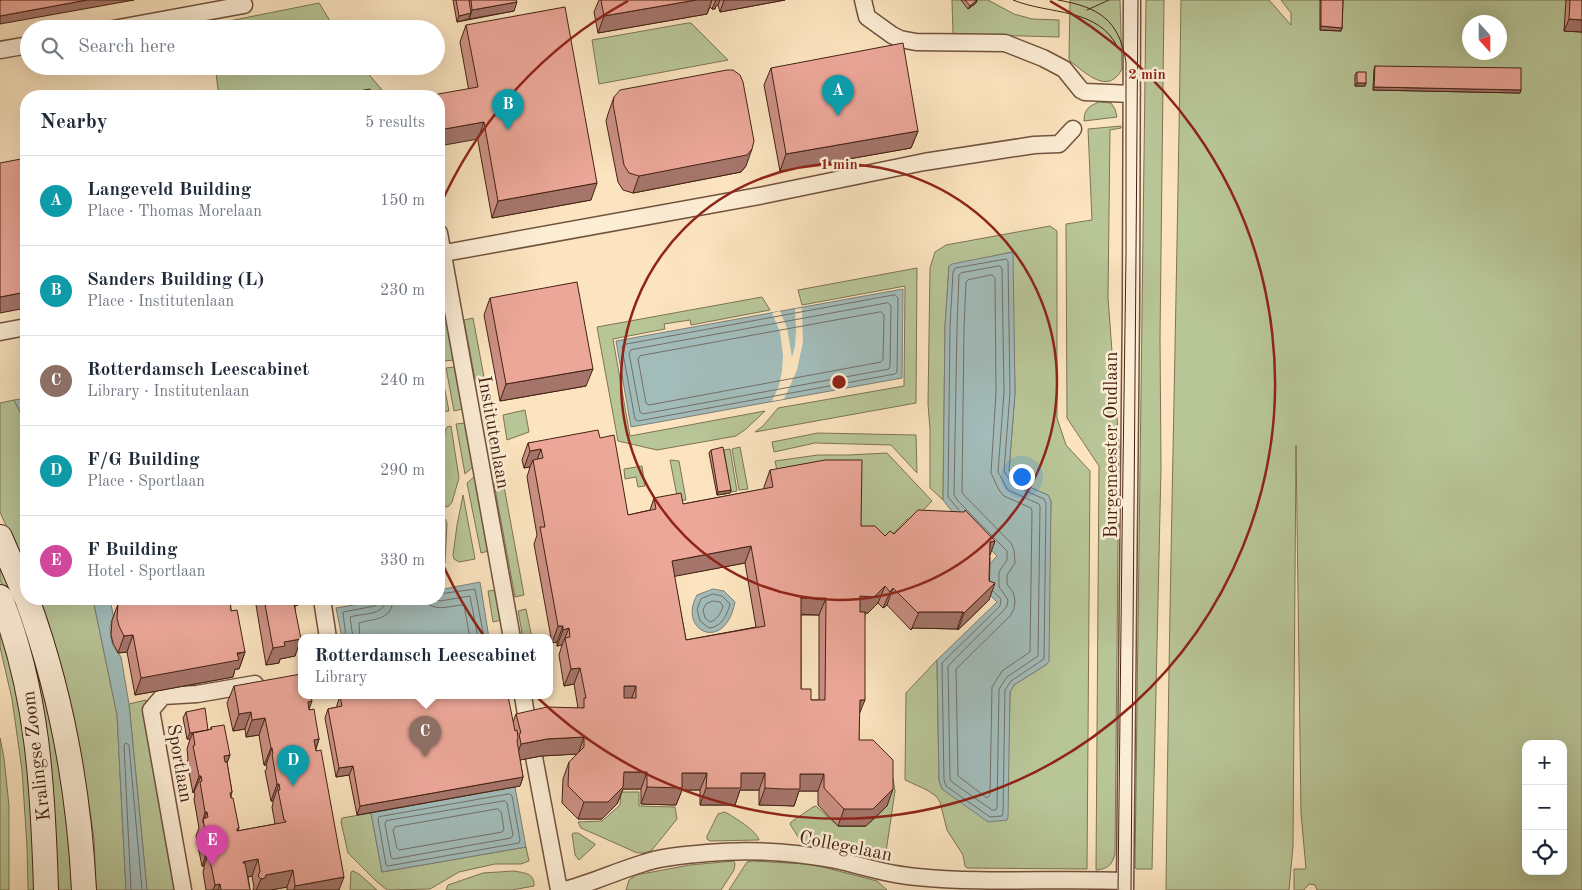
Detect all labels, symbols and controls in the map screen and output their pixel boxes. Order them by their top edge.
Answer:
north arrow [1462,15,1507,60]
search box [20,20,445,75]
icon: search [38,34,66,62]
text: Search here [78,38,175,57]
text: 2 min [1128,68,1166,83]
pin: A [822,75,854,116]
pin: B [492,89,524,130]
text: Nearby [40,112,108,133]
text: 5 results [365,115,425,131]
text: 1 min [820,158,858,173]
text: Langeveld Building [87,181,251,200]
text: A [50,193,62,209]
text: 150 m [380,193,425,209]
text: Place · Thomas Morelaan [87,204,262,220]
text: Sanders Building (L) [87,271,264,290]
text: B [50,283,62,299]
text: 230 m [380,283,425,299]
text: Place · Institutenlaan [87,294,234,310]
street label: Burgemeester Oudlaan [1103,352,1122,538]
text: Rotterdamsch Leescabinet [87,361,309,380]
text: C [51,373,61,389]
text: 240 m [380,373,425,389]
centre of rings [830,373,848,391]
street label: Institutenlaan [473,374,512,490]
text: Library · Institutenlaan [87,384,250,400]
text: F/G Building [87,451,200,470]
text: D [50,463,62,479]
text: 290 m [380,463,425,479]
your location [1009,464,1035,490]
text: Place · Sportlaan [87,474,205,490]
text: F Building [87,541,177,560]
text: E [50,553,62,569]
text: 330 m [380,553,425,569]
text: Hotel · Sportlaan [87,564,205,580]
popup [298,634,553,699]
text: Rotterdamsch Leescabinet [314,647,537,666]
text: Library [314,670,367,686]
street label: Kralingse Zoom [20,690,55,822]
pin: C [409,716,441,757]
street label: Sportlaan [162,723,195,804]
map controls [1522,740,1567,875]
button: + [1522,740,1567,785]
pin: D [277,745,309,786]
button: − [1522,785,1567,830]
pin: E [196,825,228,866]
street label: Collegelaan [797,829,894,866]
button: locate [1522,830,1567,875]

